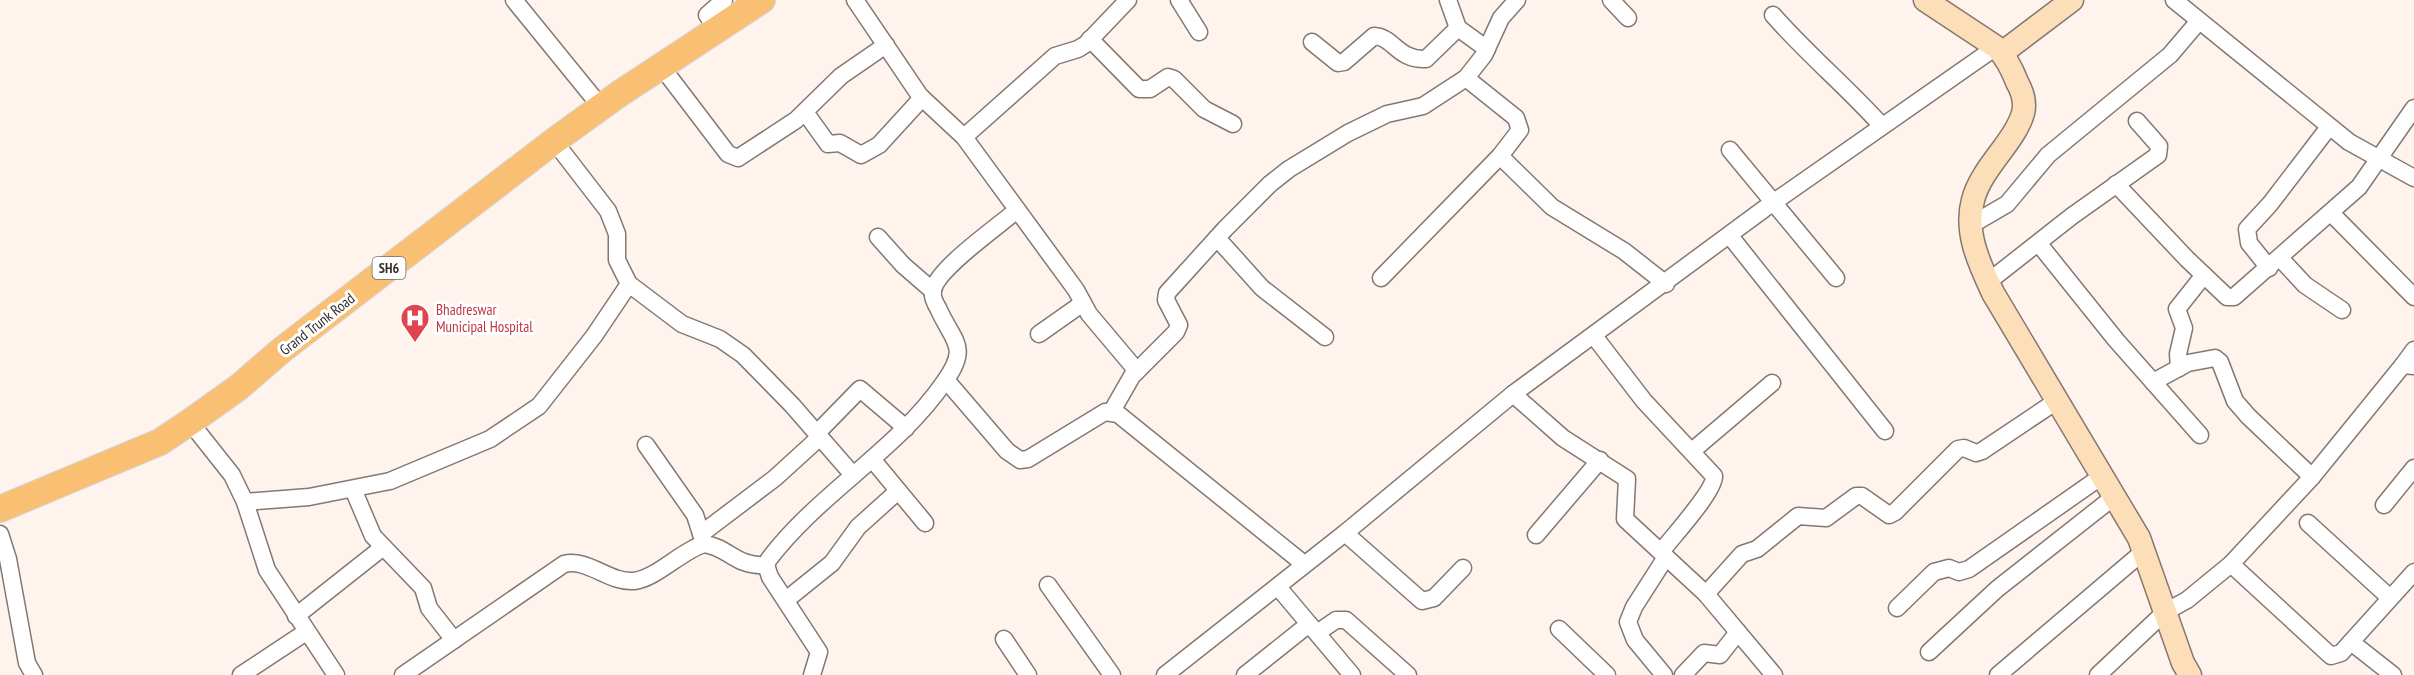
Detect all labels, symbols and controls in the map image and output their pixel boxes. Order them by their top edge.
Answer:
road number: SH6 [372,257,406,279]
street label: Grand Trunk Road [276,289,358,359]
place label: Bhadreswar Municipal Hospital [436,300,533,336]
hospital icon: Bhadreswar Municipal Hospital [399,302,431,344]

